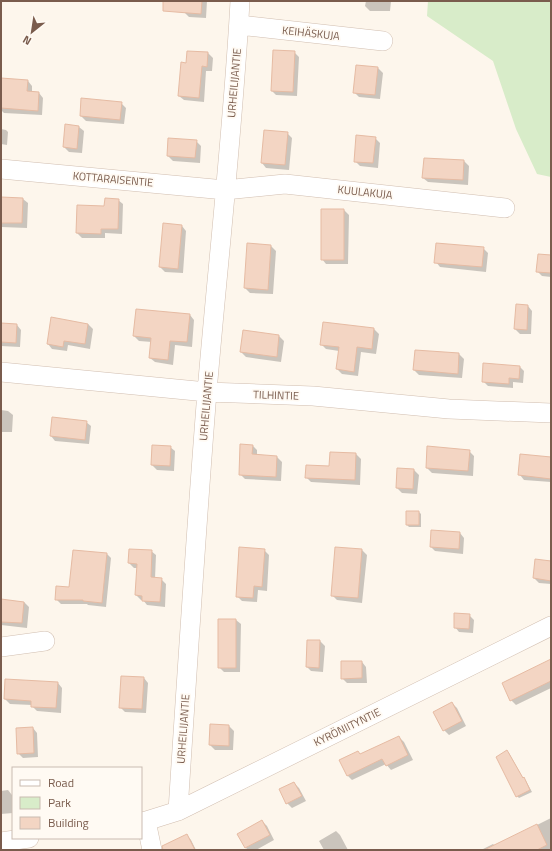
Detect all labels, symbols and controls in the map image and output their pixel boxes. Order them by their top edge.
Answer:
north arrow [12,12,52,52]
street label: KEIHÄSKUJA [281,22,341,44]
text: N [20,32,34,49]
street label: URHEILIJANTIE [223,48,245,118]
street label: KOTTARAISENTIE [72,168,154,190]
street label: KUULAKUJA [337,181,394,203]
street label: URHEILIJANTIE [195,371,217,441]
street label: TILHINTIE [253,386,299,404]
street label: URHEILIJANTIE [173,694,193,764]
street label: KYRÖNIITYNTIE [311,704,383,750]
legend [12,767,142,839]
text: Road [48,773,74,792]
text: Park [48,793,71,812]
text: Building [48,813,89,832]

